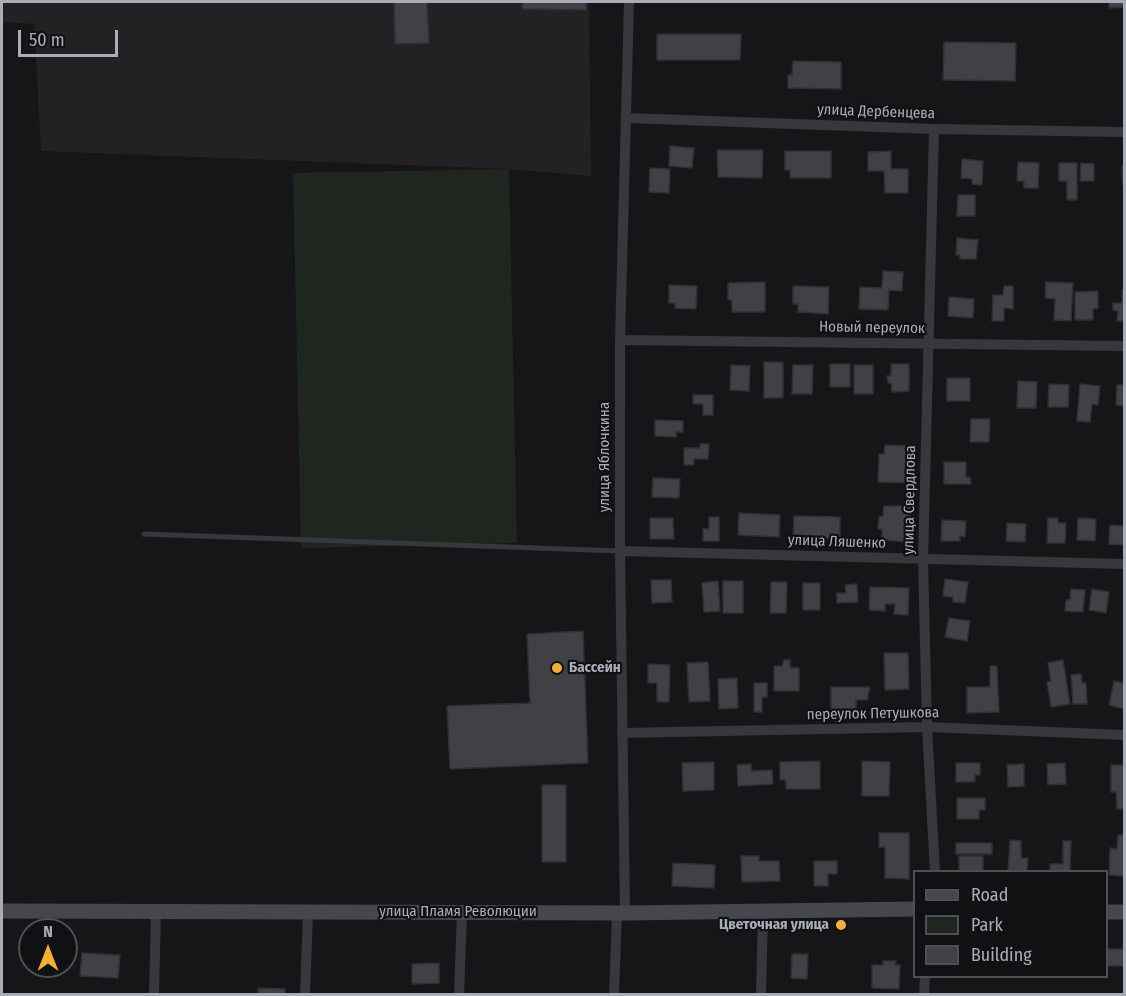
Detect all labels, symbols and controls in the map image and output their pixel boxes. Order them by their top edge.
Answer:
scale bar [21,18,122,56]
text: 50 m [29,29,65,51]
street label: улица Дербенцева [817,101,935,123]
street label: Новый переулок [819,318,925,338]
street label: улица Яблочкина [596,402,614,512]
street label: улица Свердлова [900,445,920,555]
street label: улица Ляшенко [788,531,886,553]
place label: Бассейн [569,659,621,677]
marker: Бассейн [550,661,564,675]
street label: переулок Петушкова [807,704,939,724]
legend [913,870,1108,978]
text: Road [971,884,1008,906]
street label: улица Пламя Революции [379,903,537,921]
text: Park [971,914,1003,936]
place label: Цветочная улица [719,916,829,934]
north arrow [18,918,78,978]
marker: Цветочная улица [834,918,848,932]
text: N [43,922,53,941]
text: Building [971,944,1032,966]

